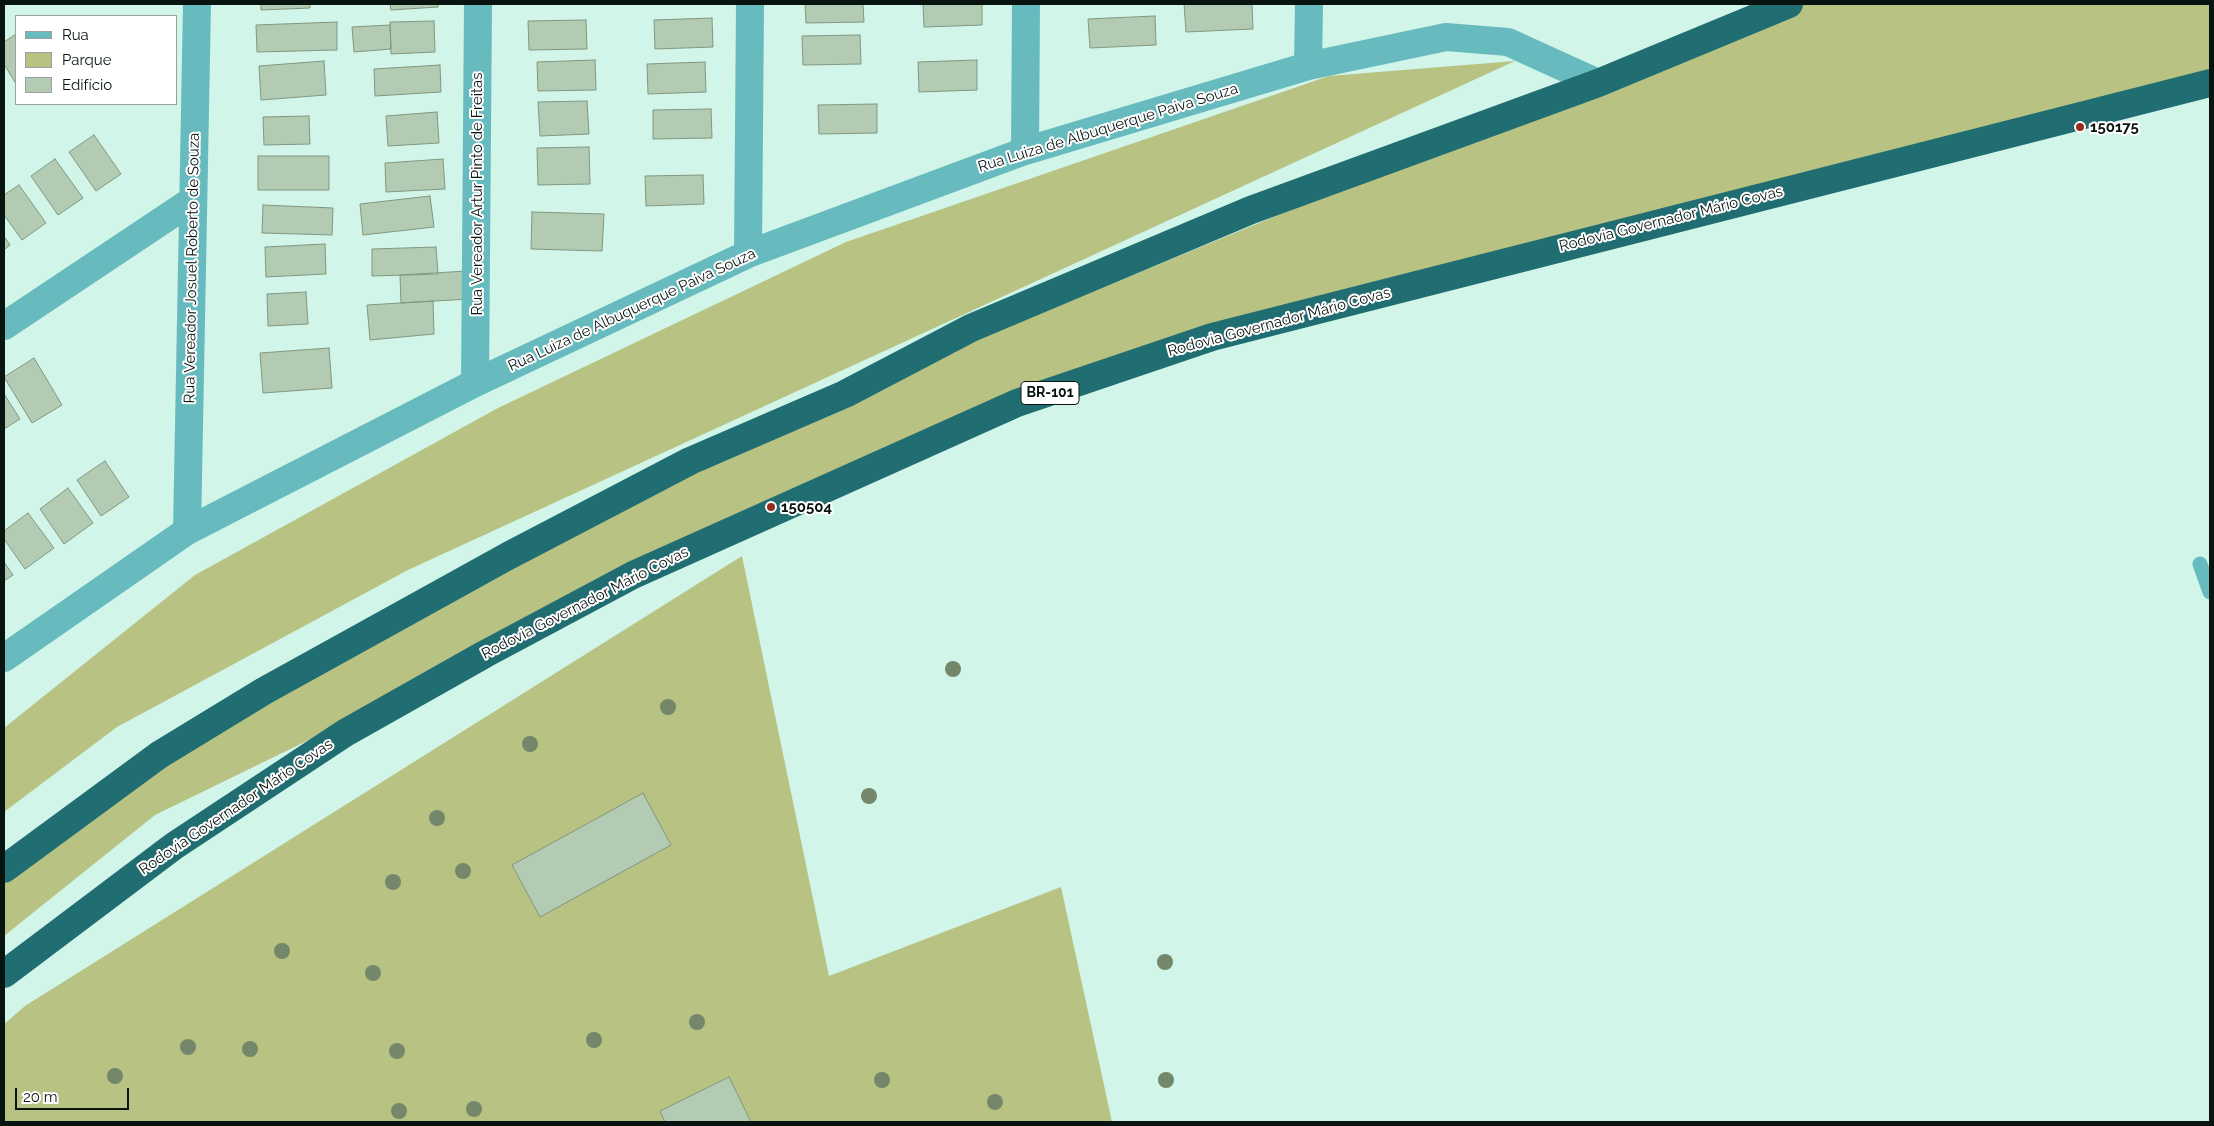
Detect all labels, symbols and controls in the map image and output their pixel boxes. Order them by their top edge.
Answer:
legend [15,15,178,105]
text: Rua [62,26,89,44]
text: Parque [62,51,111,69]
street label: Rua Vereador Artur Pinto de Freitas [468,72,486,316]
text: Edifício [62,76,112,94]
street label: Rua Luiza de Albuquerque Paiva Souza [976,80,1240,176]
place label: 150175 [2090,118,2139,136]
marker: 150175 [2074,121,2086,133]
street label: Rua Vereador Josuel Roberto de Souza [181,133,203,403]
street label: Rodovia Governador Mário Covas [1557,182,1785,256]
street label: Rua Luiza de Albuquerque Paiva Souza [505,245,759,375]
street label: Rodovia Governador Mário Covas [1166,284,1392,360]
road number: BR-101 [1021,382,1079,404]
place label: 150504 [781,498,832,516]
marker: 150504 [765,501,777,513]
street label: Rodovia Governador Mário Covas [479,543,691,663]
street label: Rodovia Governador Mário Covas [136,735,336,879]
scale bar [18,1078,131,1110]
text: 20 m [23,1088,58,1106]

